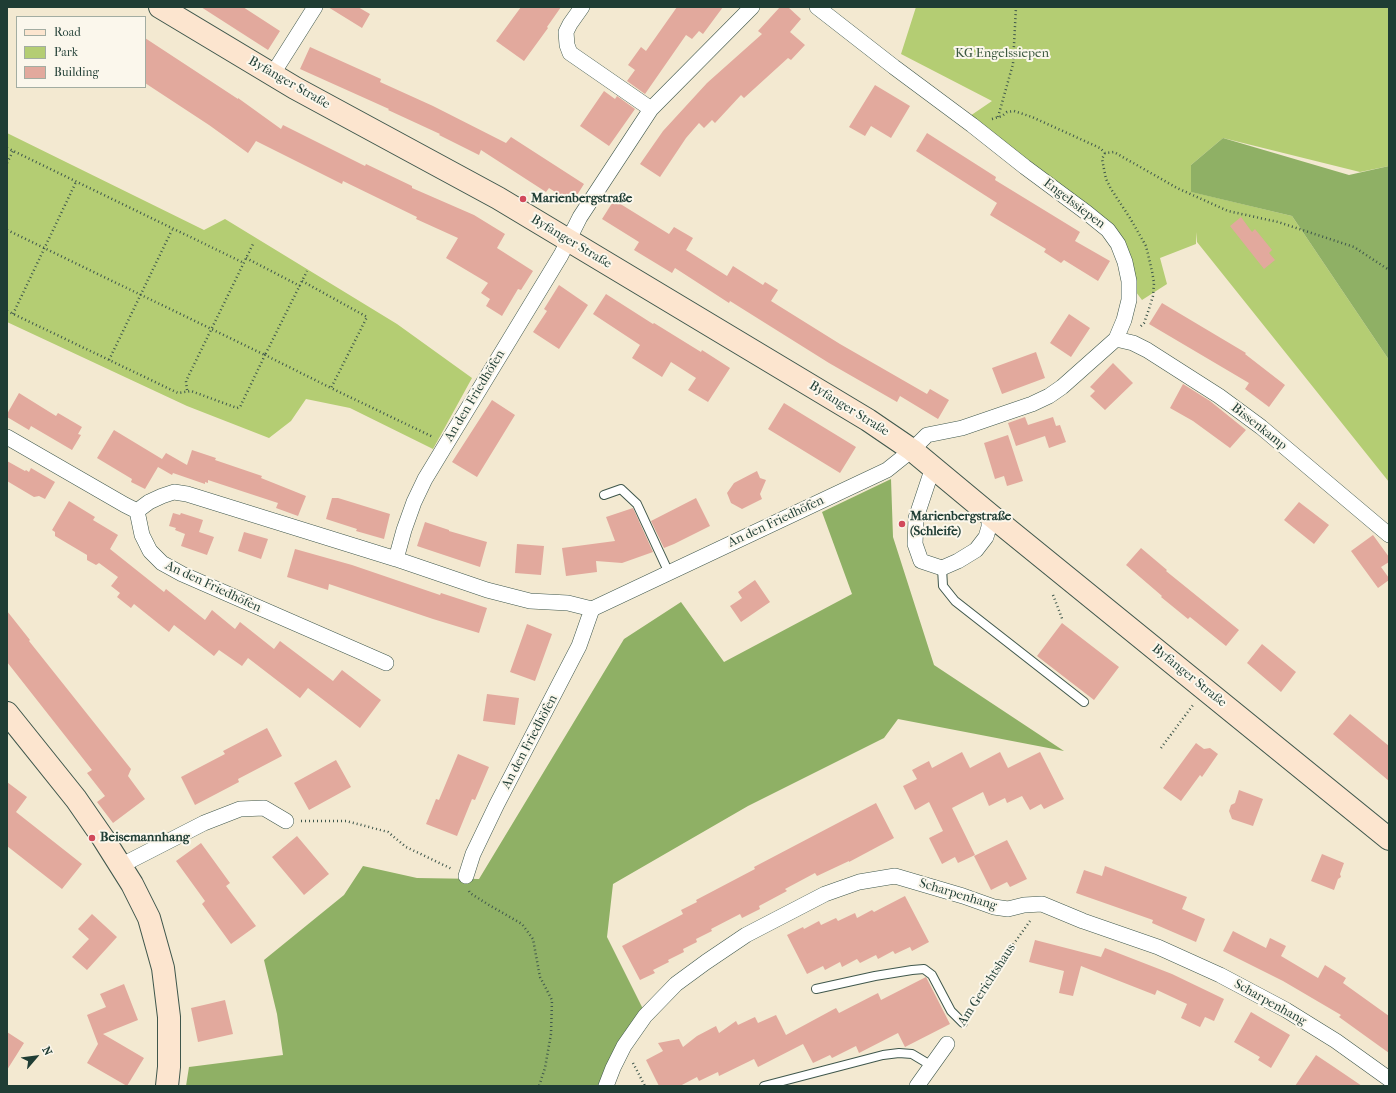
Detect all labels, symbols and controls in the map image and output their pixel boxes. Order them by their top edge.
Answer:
legend [16,16,146,88]
text: Road [54,25,81,39]
text: Park [54,45,78,59]
park label: KG Engelssiepen [955,46,1049,62]
street label: Byfanger Straße [246,53,332,113]
text: Building [54,65,99,79]
street label: Engelssiepen [1040,176,1108,232]
place label: Marienbergstraße [531,191,632,207]
marker: Marienbergstraße [518,194,528,204]
street label: Byfanger Straße [528,212,614,272]
street label: An den Friedhöfen [441,347,509,445]
street label: Byfanger Straße [806,378,892,440]
street label: Bissenkamp [1228,400,1290,454]
street label: An den Friedhöfen [726,493,826,551]
place label: Marienbergstraße (Schleife) [910,509,1011,540]
marker: Marienbergstraße (Schleife) [897,519,907,529]
street label: An den Friedhöfen [163,558,263,616]
street label: Byfanger Straße [1149,641,1229,711]
street label: An den Friedhöfen [499,692,561,792]
place label: Beisemannhang [100,830,190,846]
marker: Beisemannhang [87,833,97,843]
street label: Scharpenhang [917,876,999,914]
street label: Am Gerichtshaus [955,941,1019,1029]
street label: Scharpenhang [1231,977,1309,1029]
north arrow [16,1037,56,1077]
text: N [39,1044,55,1058]

